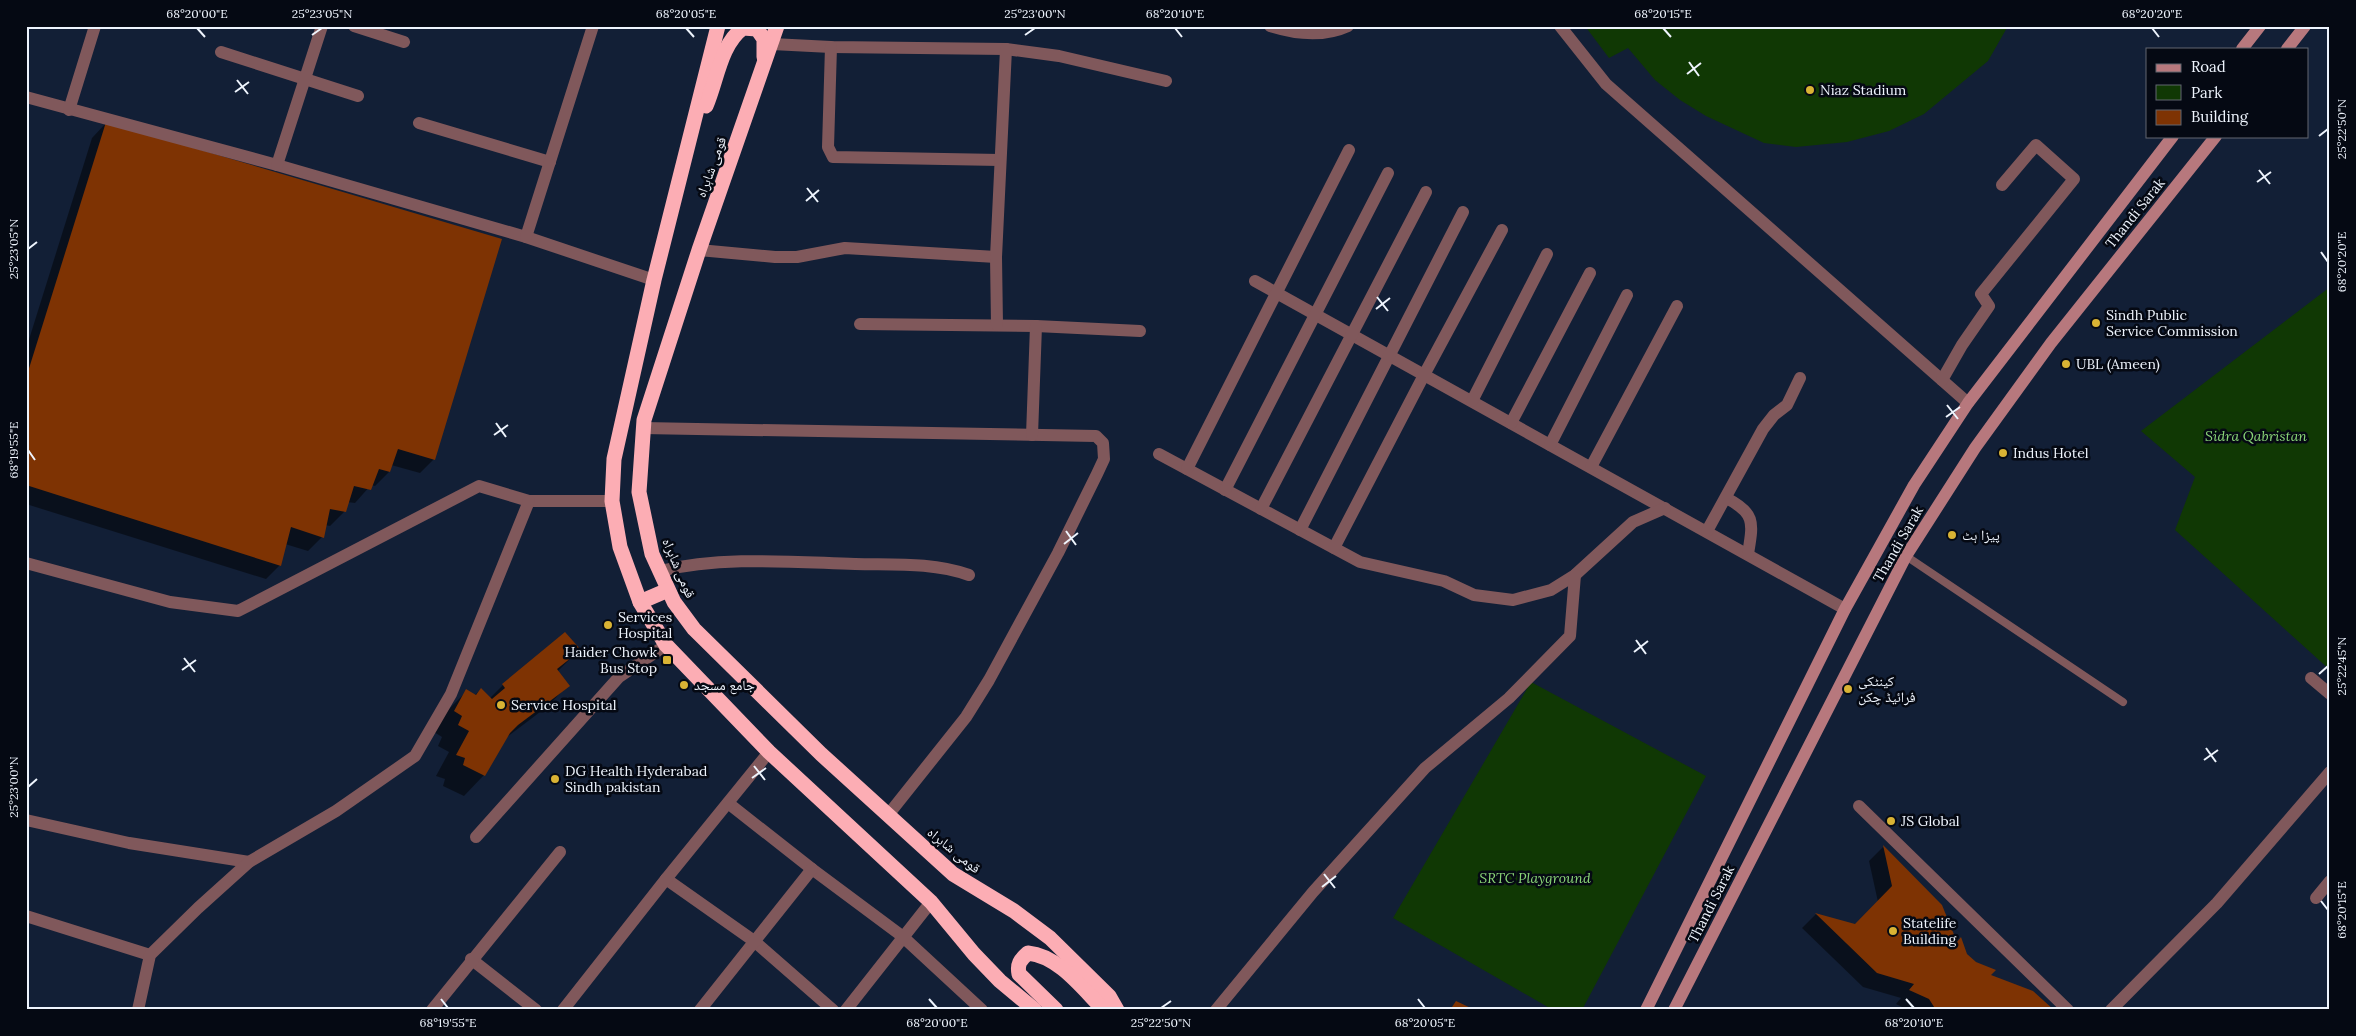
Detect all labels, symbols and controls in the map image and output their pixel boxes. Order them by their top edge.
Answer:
text: 68°20'00"E [166,6,228,21]
text: 25°23'05"N [292,6,352,21]
text: 68°20'05"E [656,6,716,21]
text: 25°23'00"N [1004,6,1066,21]
text: 68°20'10"E [1146,6,1204,21]
text: 68°20'15"E [1634,6,1692,21]
text: 68°20'20"E [2122,6,2182,21]
legend [2146,48,2308,138]
text: Road [2191,57,2226,76]
place label: Niaz Stadium [1820,81,1907,99]
text: Park [2191,83,2222,102]
marker: Niaz Stadium [1804,84,1816,96]
text: 25°22'50"N [2334,99,2349,159]
text: Building [2191,107,2249,126]
street label: قومی شاہراہ [692,134,730,200]
street label: Thandi Sarak [2101,174,2169,252]
text: 25°23'05"N [6,219,21,279]
text: 68°20'20"E [2334,232,2349,292]
place label: Sindh Public Service Commission [2106,306,2238,340]
marker: Sindh Public Service Commission [2090,317,2102,329]
place label: UBL (Ameen) [2076,355,2160,373]
marker: UBL (Ameen) [2060,358,2072,370]
text: 68°19'55"E [6,421,21,479]
park label: Sidra Qabristan [2205,427,2307,445]
place label: Indus Hotel [2013,444,2089,462]
marker: Indus Hotel [1997,447,2009,459]
street label: Thandi Sarak [1869,502,1927,585]
place label: پیزا ہٹ [1962,526,2000,544]
marker: پیزا ہٹ [1946,529,1958,541]
street label: قومی شاہراہ [658,535,700,601]
place label: Services Hospital [618,608,672,642]
marker: Services Hospital [602,619,614,631]
text: 25°22'45"N [2334,636,2349,696]
place label: Haider Chowk Bus Stop [564,643,657,677]
marker: Haider Chowk Bus Stop [661,654,673,666]
place label: کینٹکی فرائیڈ چکن [1858,672,1916,706]
place label: جامع مسجد [694,676,755,695]
marker: جامع مسجد [678,679,690,691]
marker: کینٹکی فرائیڈ چکن [1842,683,1854,695]
place label: Service Hospital [511,696,617,714]
marker: Service Hospital [495,699,507,711]
text: 25°23'00"N [6,756,21,818]
place label: DG Health Hyderabad Sindh pakistan [565,762,707,796]
marker: DG Health Hyderabad Sindh pakistan [549,773,561,785]
place label: JS Global [1900,812,1960,830]
marker: JS Global [1885,815,1897,827]
street label: قومی شاہراہ [924,823,984,877]
street label: Thandi Sarak [1684,862,1739,946]
park label: SRTC Playground [1479,869,1591,887]
text: 68°20'15"E [2334,881,2349,939]
place label: Statelife Building [1903,914,1957,948]
marker: Statelife Building [1887,925,1899,937]
text: 68°19'55"E [419,1015,477,1030]
text: 68°20'00"E [906,1015,968,1030]
text: 25°22'50"N [1131,1015,1191,1030]
text: 68°20'05"E [1395,1015,1455,1030]
text: 68°20'10"E [1885,1015,1943,1030]

